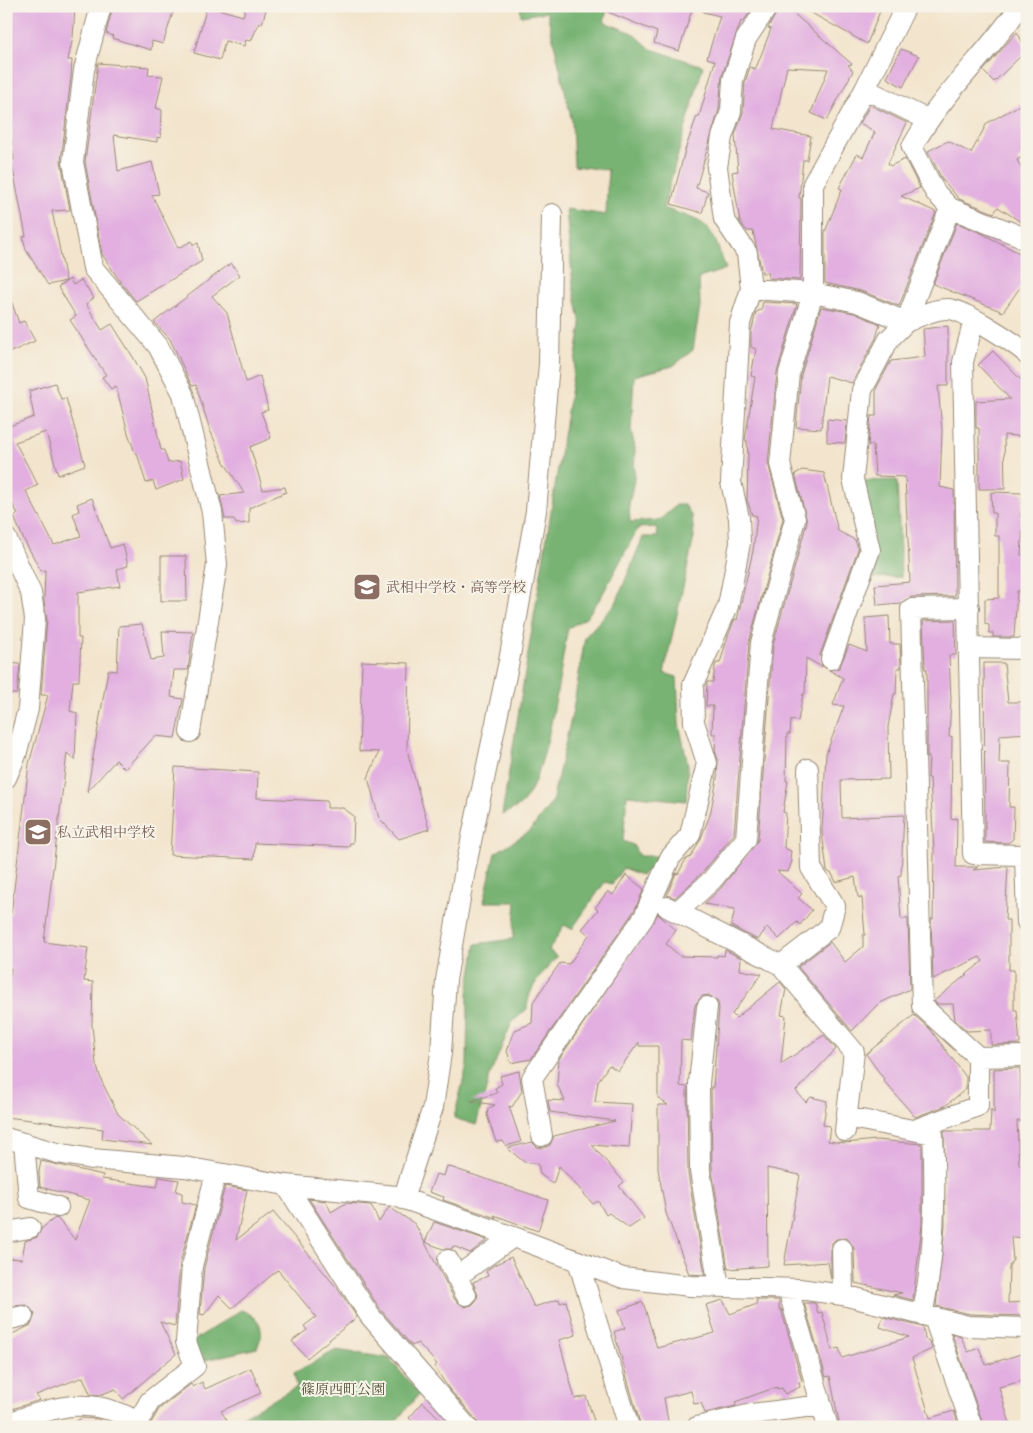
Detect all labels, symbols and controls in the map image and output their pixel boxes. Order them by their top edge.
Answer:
school or university icon: 武相中学校・高等学校 [352,572,382,602]
place label: 武相中学校・高等学校 [386,578,526,596]
school or university icon: 私立武相中学校 [23,817,53,847]
place label: 私立武相中学校 [57,823,155,841]
park label: 篠原西町公園 [301,1380,385,1398]

